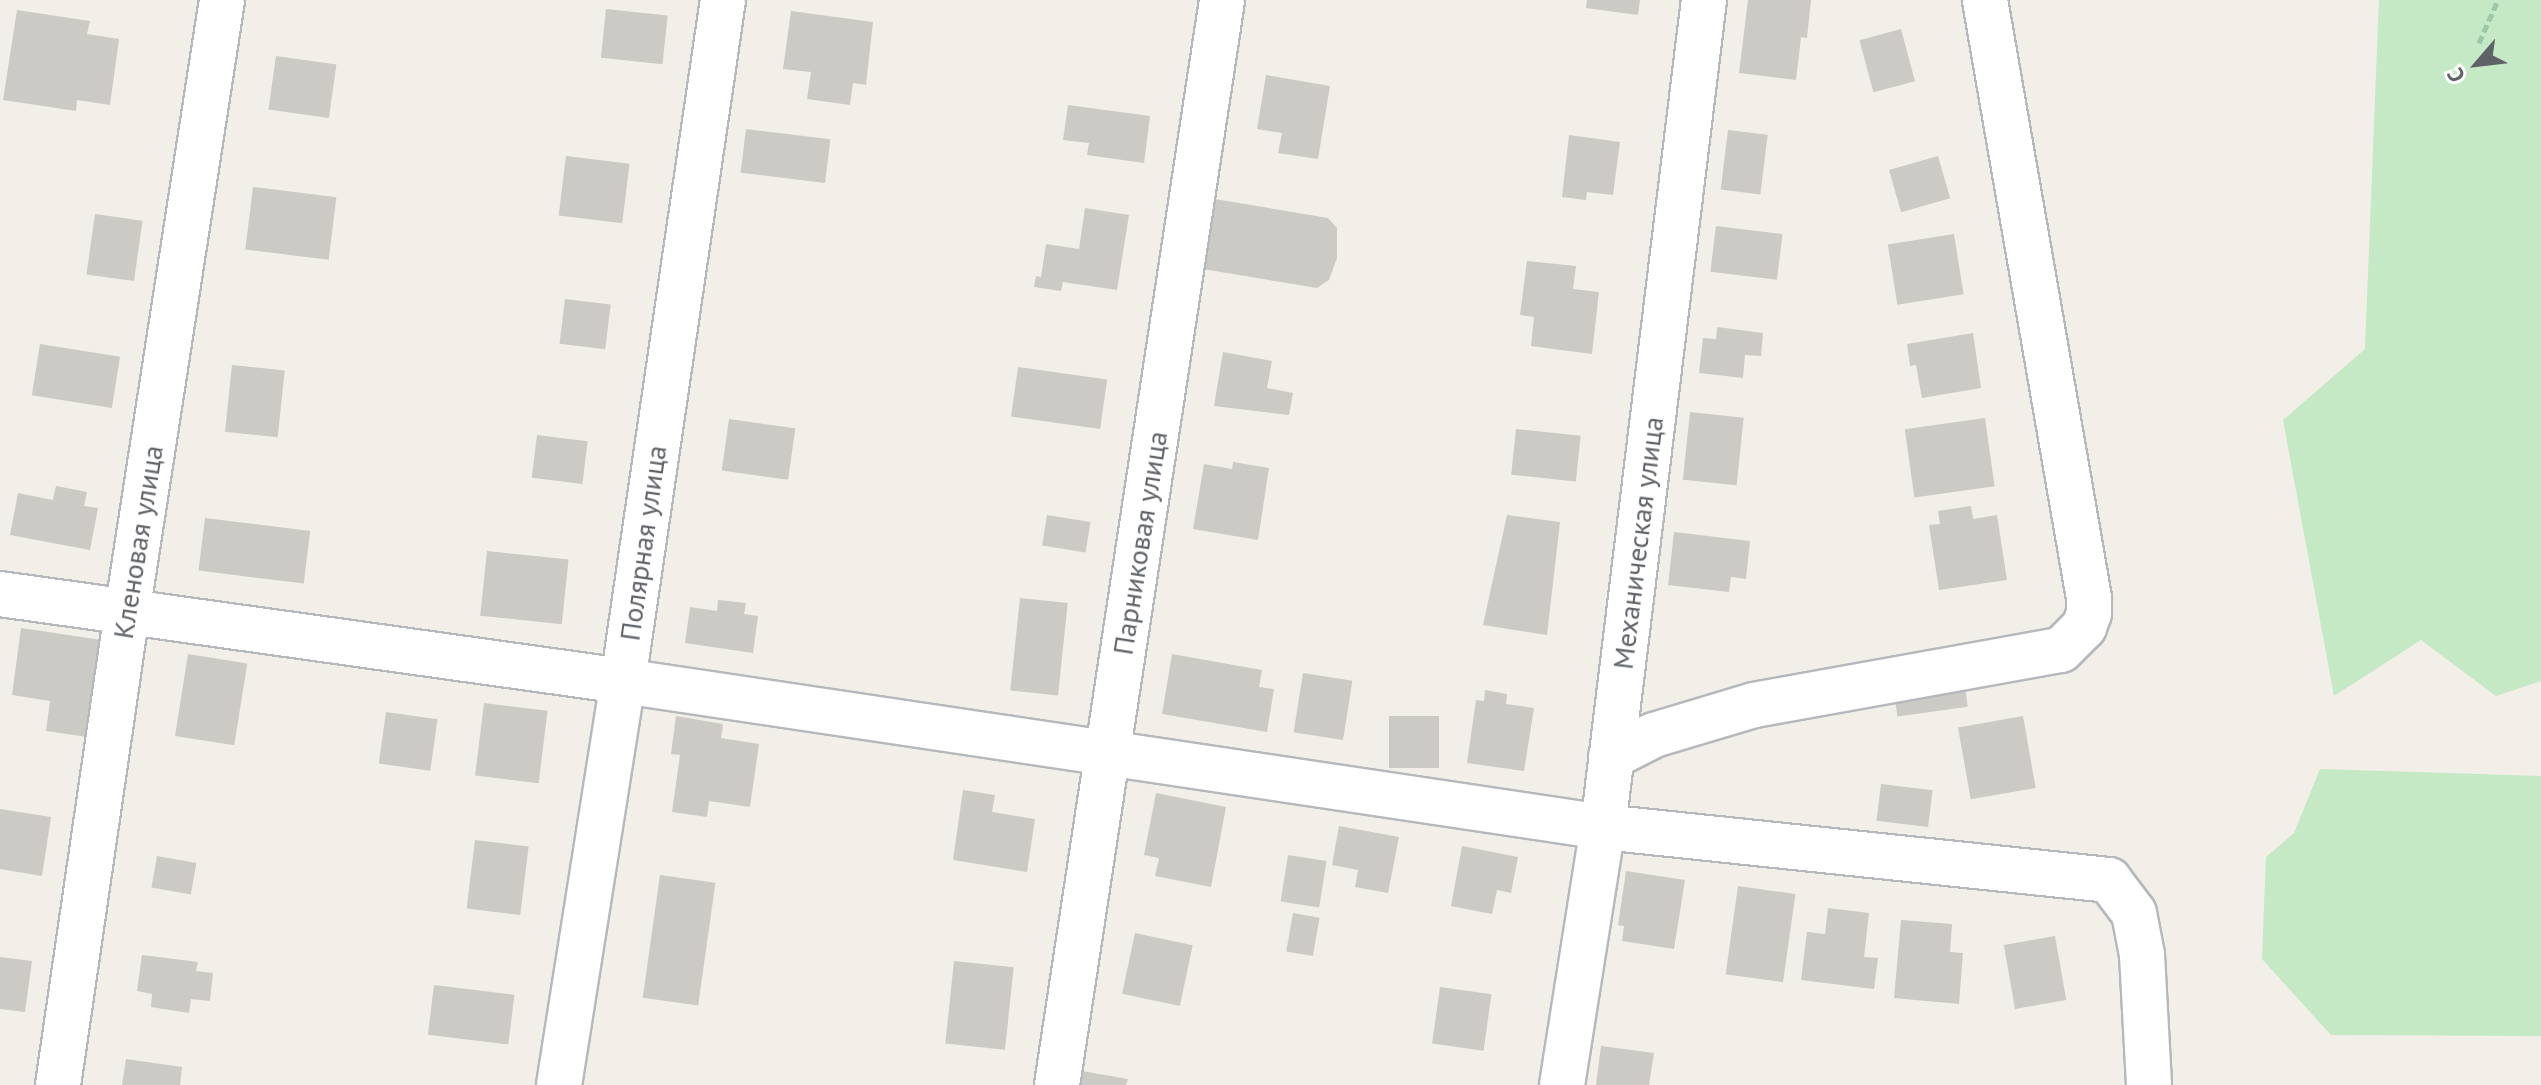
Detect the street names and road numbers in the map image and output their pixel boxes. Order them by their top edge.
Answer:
street label: Механическая улица [1606,415,1670,671]
street label: Парниковая улица [1106,429,1174,657]
street label: Кленовая улица [106,443,170,641]
street label: Полярная улица [613,443,673,643]

